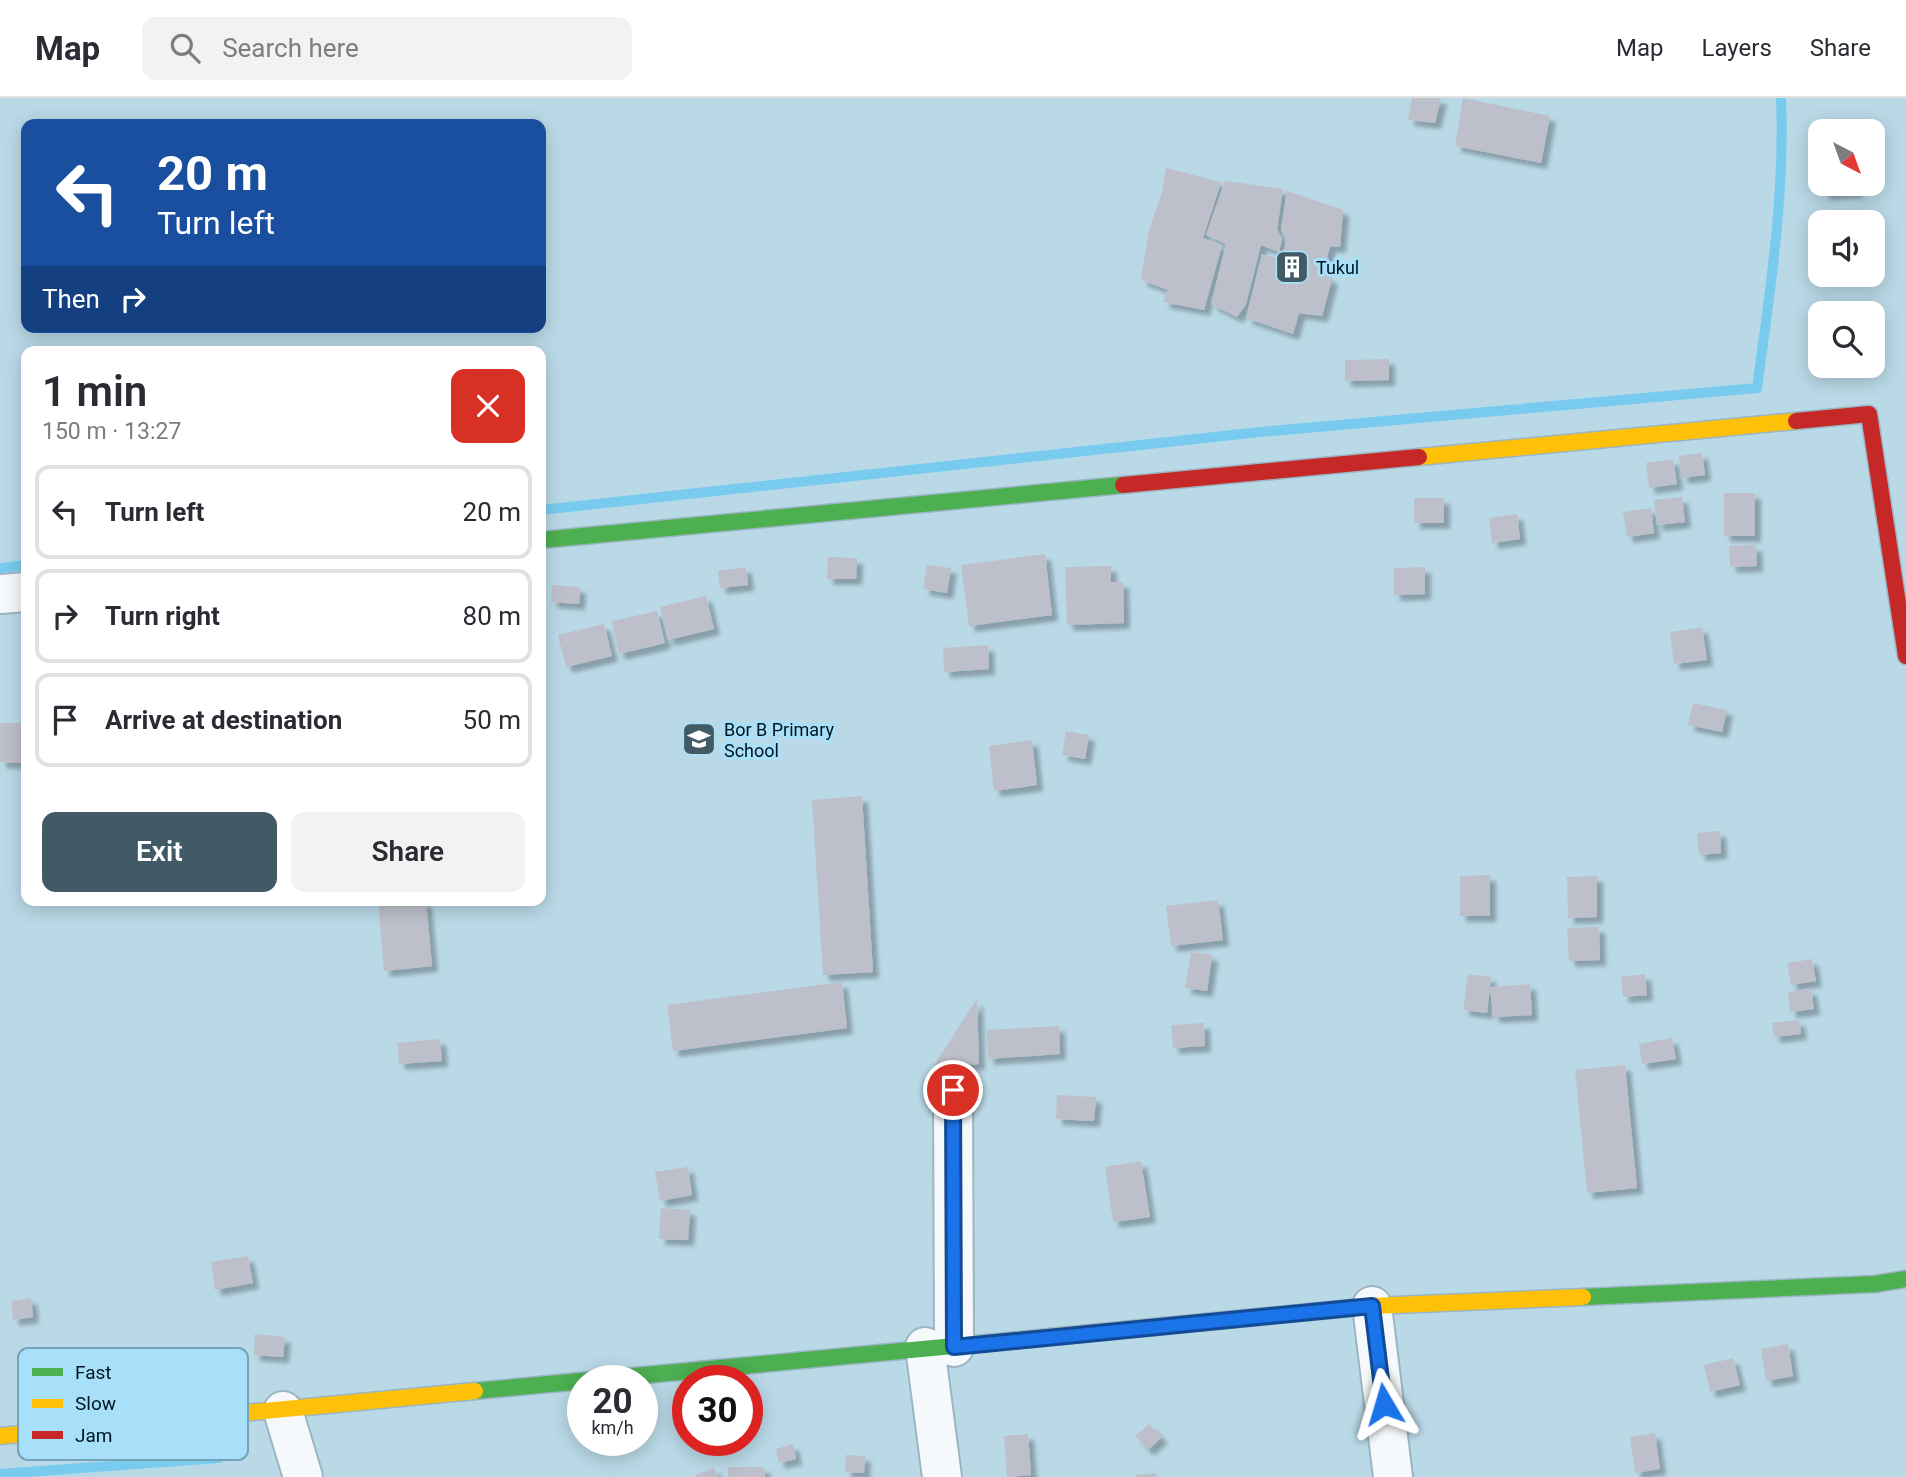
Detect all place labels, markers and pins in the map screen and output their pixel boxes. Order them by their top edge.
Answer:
building icon: Tukul [1273,248,1311,286]
place label: Tukul [1316,257,1359,278]
place label: Bor B Primary School [724,719,834,761]
school or university icon: Bor B Primary School [680,720,718,758]
pin [923,1060,983,1120]

